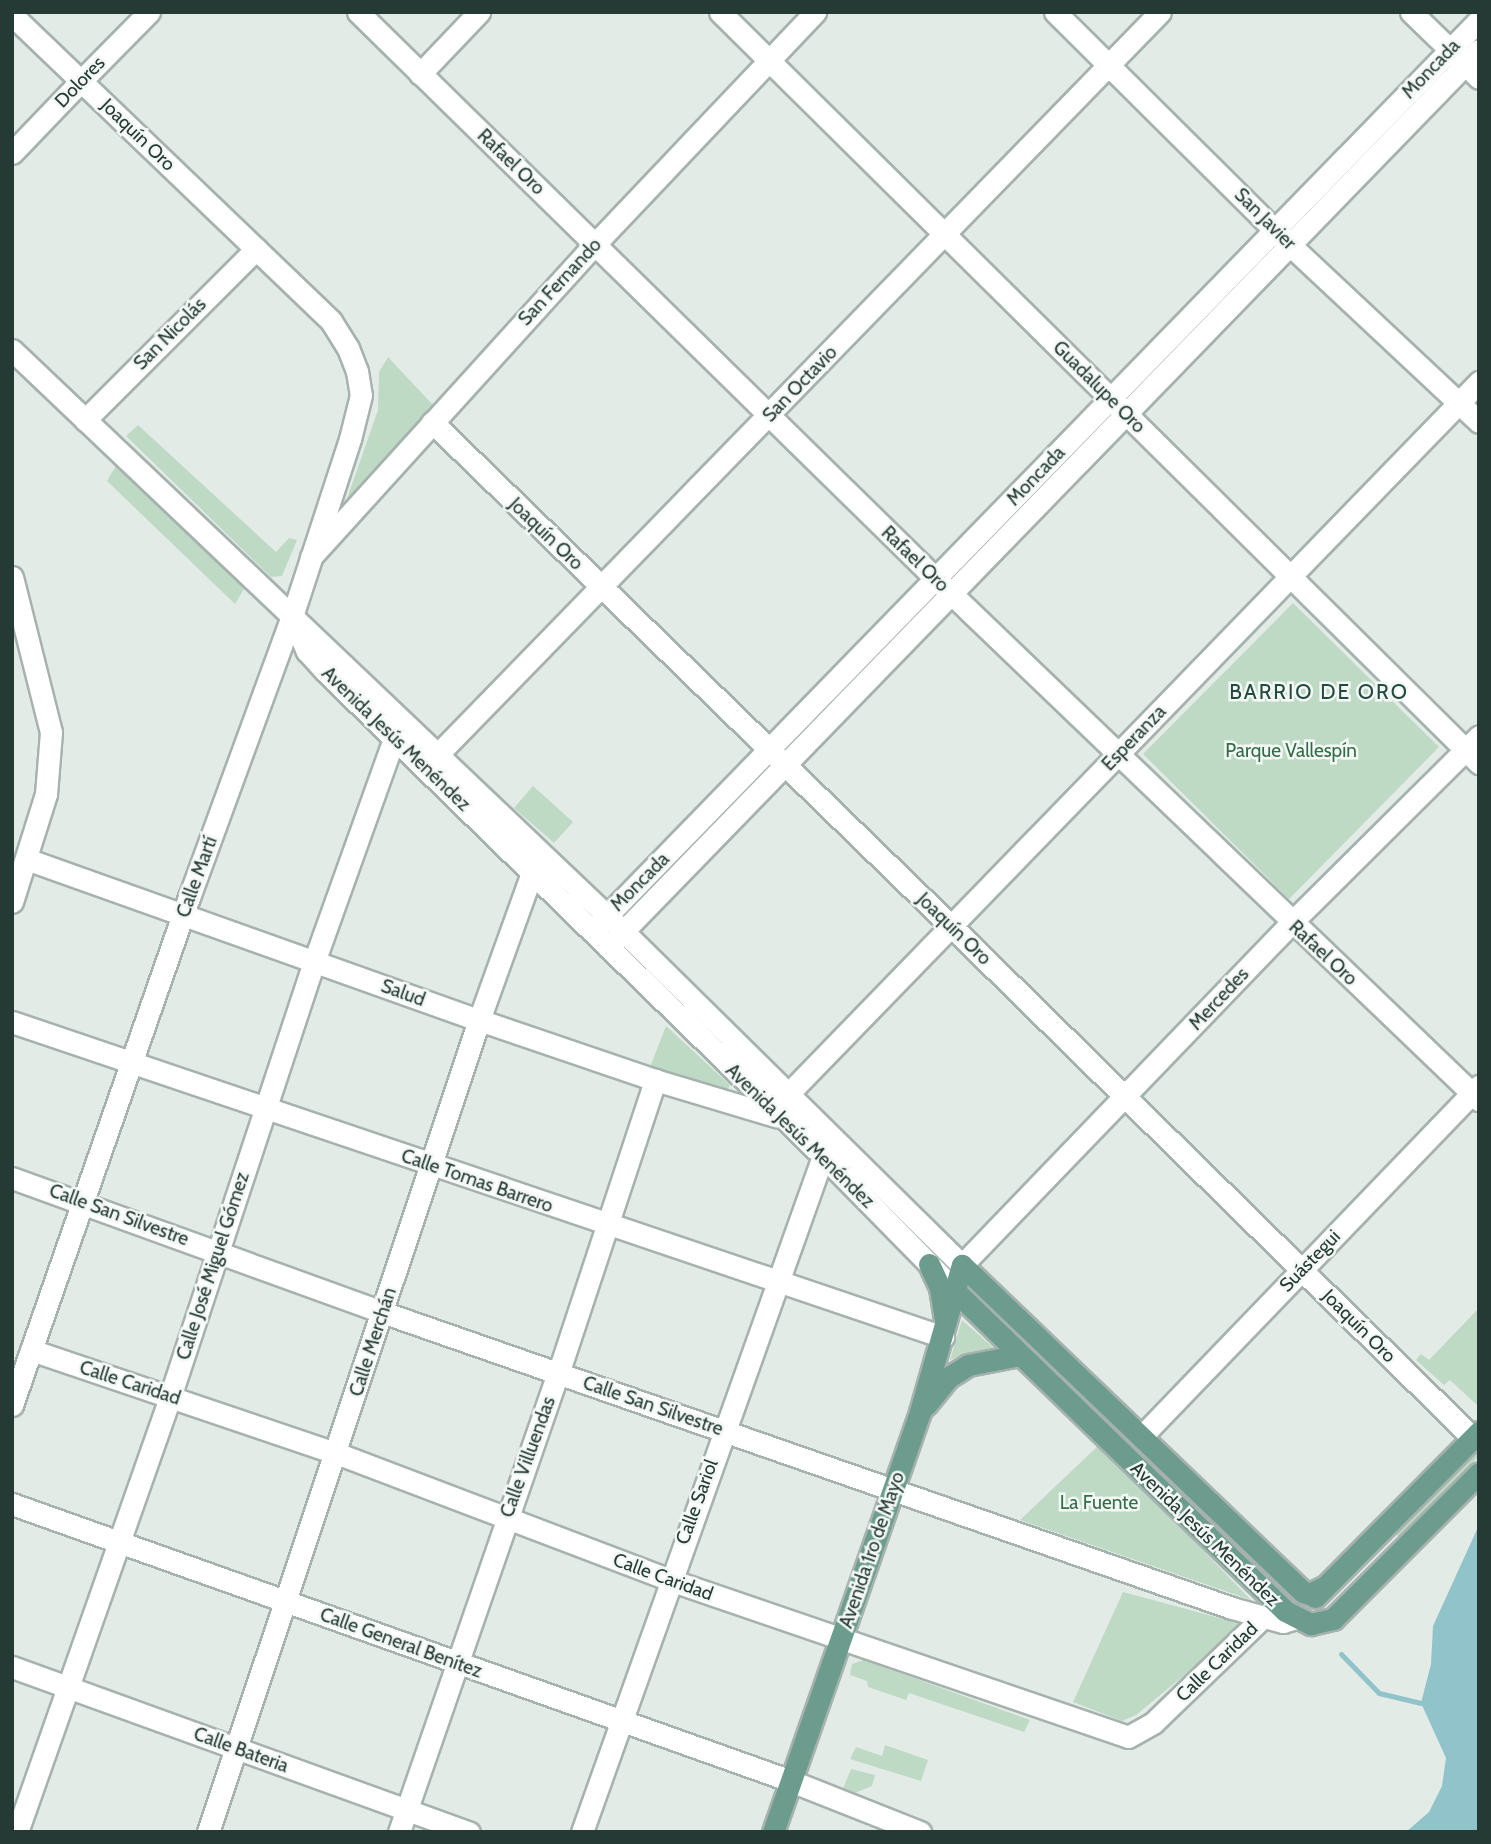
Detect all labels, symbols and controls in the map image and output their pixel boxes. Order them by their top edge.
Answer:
street label: Moncada [1397,35,1465,103]
street label: Dolores [50,52,110,112]
street label: Joaquín Oro [96,94,180,176]
street label: Rafael Oro [473,124,549,200]
street label: San Javier [1229,183,1301,255]
street label: San Fernando [514,234,606,330]
street label: San Nicolás [129,293,211,375]
street label: Guadalupe Oro [1048,336,1150,438]
street label: San Octavio [758,341,842,427]
street label: Moncada [1002,442,1070,510]
street label: Joaquín Oro [504,493,588,575]
street label: Rafael Oro [877,521,953,597]
street label: Avenida Jesús Menéndez [317,662,475,816]
district label: BARRIO DE ORO [1231,679,1407,705]
street label: Esperanza [1097,700,1171,776]
park label: Parque Vallespín [1225,740,1357,762]
street label: Calle Martí [172,833,222,921]
street label: Moncada [606,848,674,916]
street label: Joaquín Oro [912,888,996,970]
street label: Rafael Oro [1284,916,1362,990]
street label: Mercedes [1184,963,1254,1035]
street label: Salud [378,975,428,1011]
street label: Avenida Jesús Menéndez [721,1059,879,1213]
street label: Calle Tomas Barrero [398,1144,556,1218]
street label: Calle José Miguel Gómez [172,1169,254,1363]
street label: Calle San Silvestre [46,1179,192,1251]
street label: Suástegui [1275,1225,1345,1297]
street label: Calle Merchán [345,1285,401,1399]
street label: Joaquín Oro [1318,1285,1400,1367]
street label: Calle Caridad [77,1356,183,1410]
street label: Calle San Silvestre [580,1371,726,1441]
street label: Calle Villuendas [496,1393,560,1521]
street label: Calle Sariol [671,1456,723,1548]
street label: Avenida Jesús Menéndez [1126,1457,1284,1611]
street label: Avenida 1ro de Mayo [835,1469,909,1631]
park label: La Fuente [1060,1492,1138,1514]
street label: Calle Caridad [610,1548,716,1606]
street label: Calle General Benítez [317,1603,485,1683]
street label: Calle Caridad [1171,1617,1263,1707]
street label: Calle Bateria [191,1722,291,1778]

